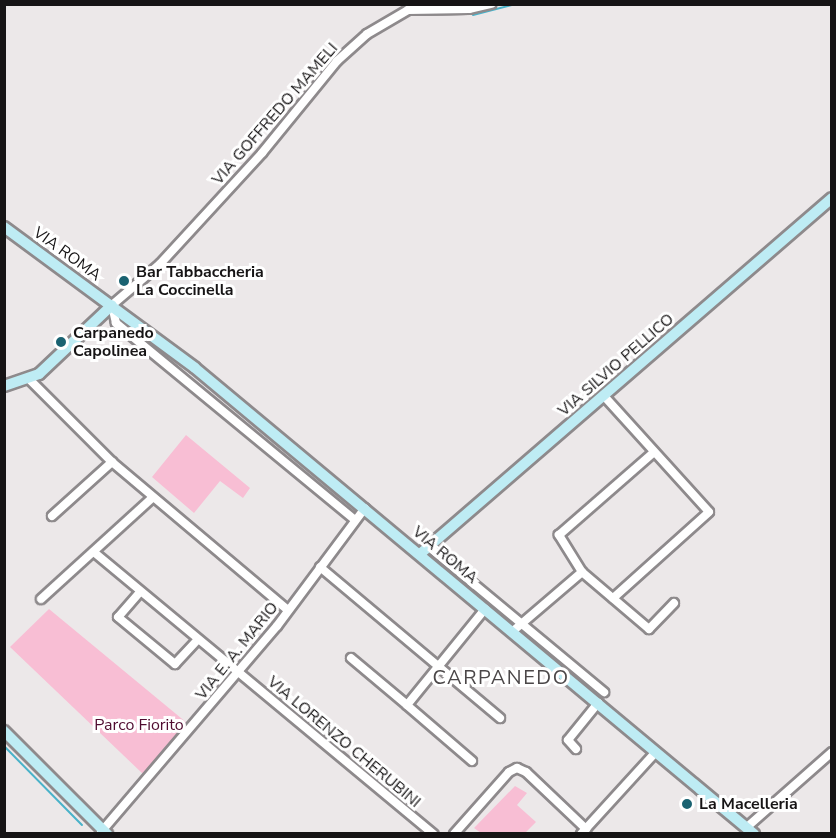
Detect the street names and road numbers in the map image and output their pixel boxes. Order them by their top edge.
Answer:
street label: VIA GOFFREDO MAMELI [208,39,342,189]
street label: VIA ROMA [29,223,105,285]
street label: VIA SILVIO PELLICO [554,309,678,421]
street label: VIA ROMA [409,522,481,588]
street label: VIA E. A. MARIO [192,598,282,704]
street label: VIA LORENZO CHERUBINI [263,672,425,812]

